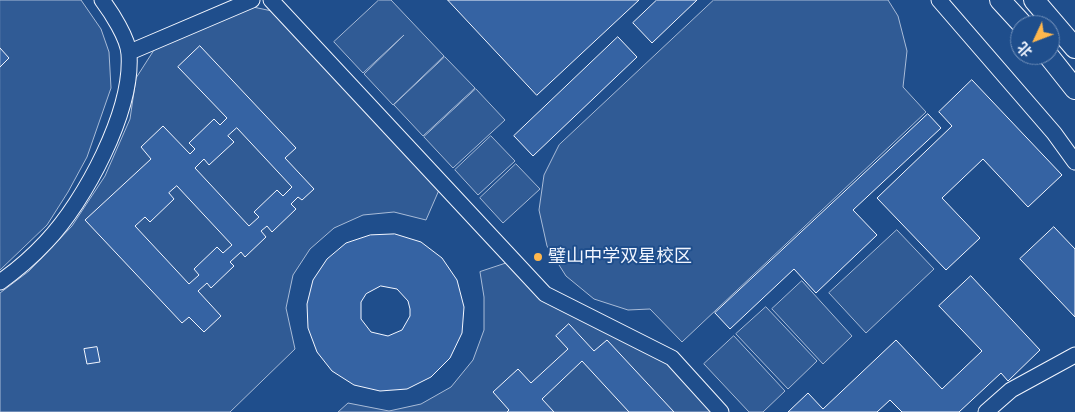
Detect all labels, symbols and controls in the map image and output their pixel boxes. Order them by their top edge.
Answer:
north arrow [1010,15,1060,65]
text: 北 [1013,38,1036,61]
place label: 璧山中学双星校区 [548,246,692,268]
marker: 璧山中学双星校区 [532,251,544,263]

